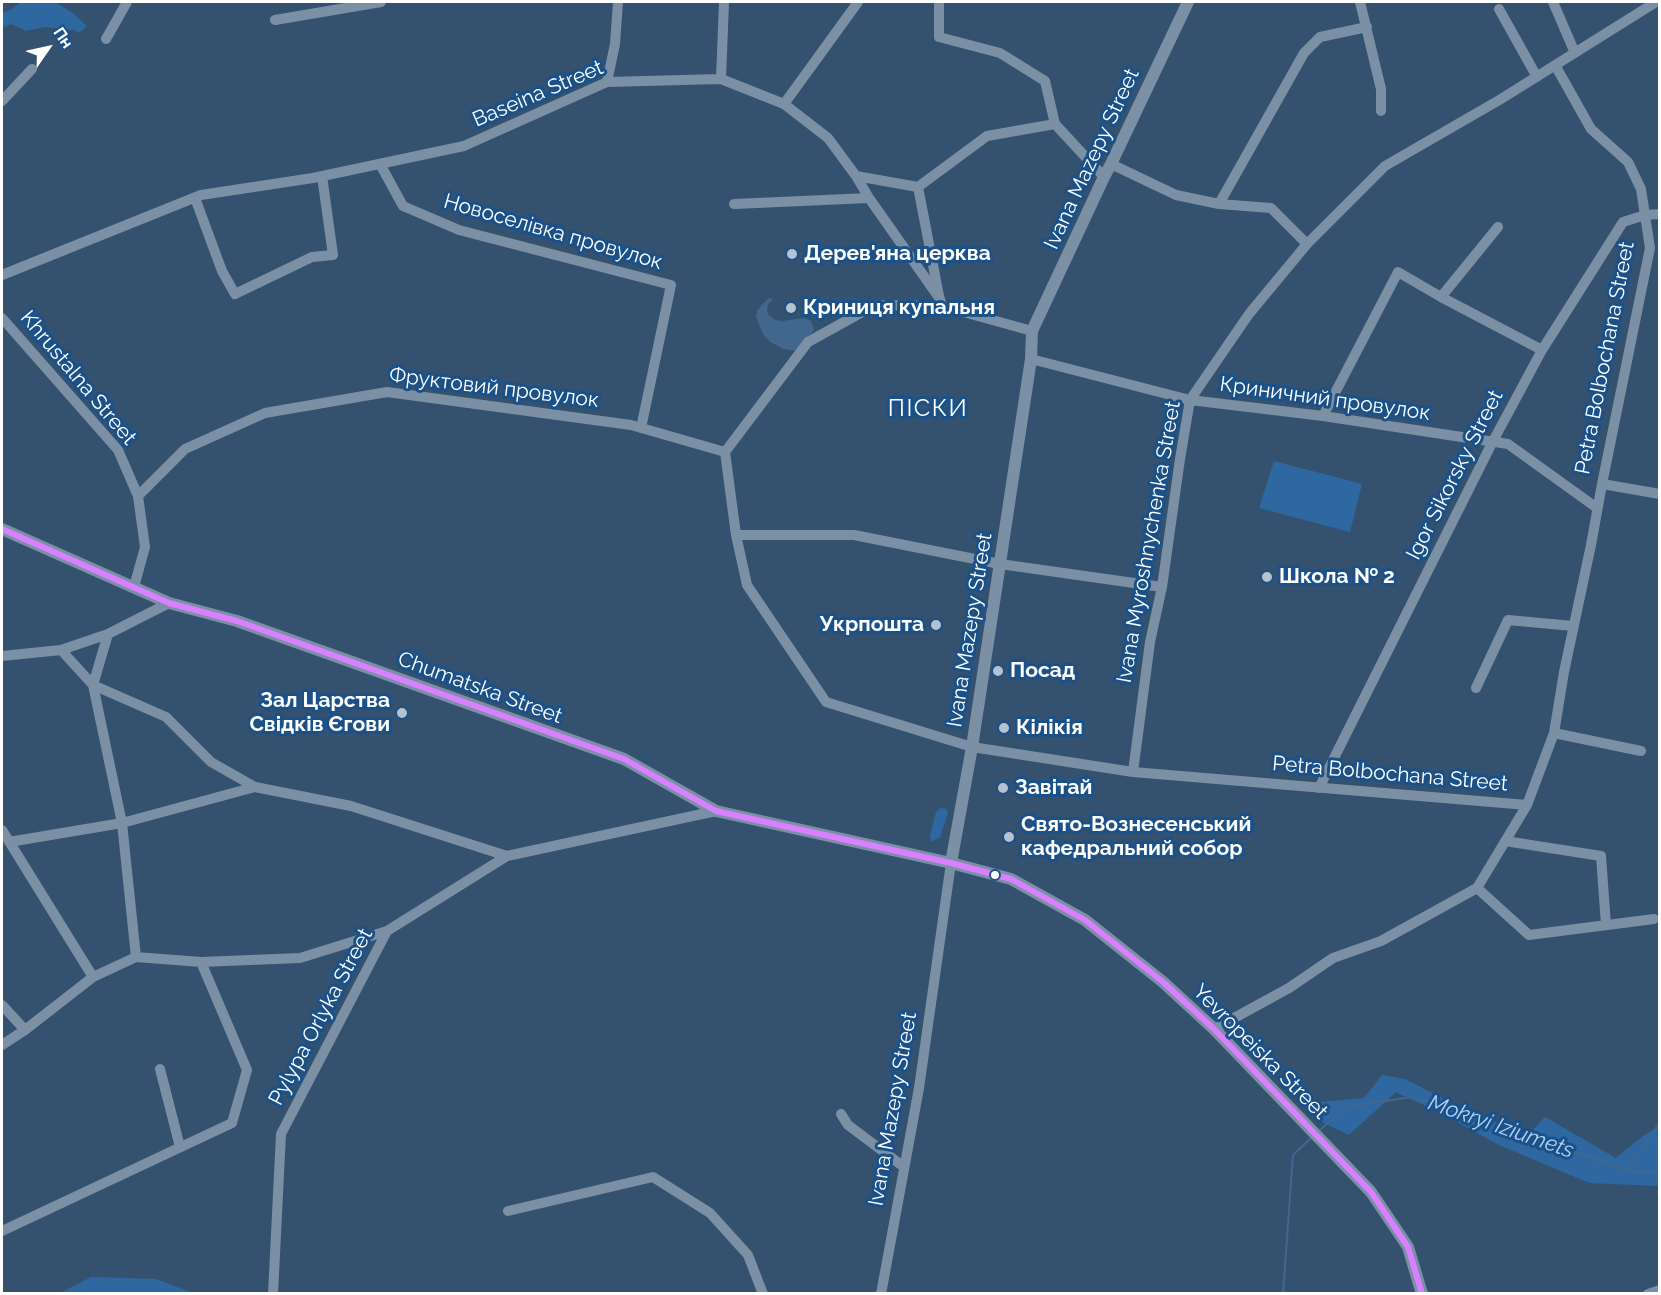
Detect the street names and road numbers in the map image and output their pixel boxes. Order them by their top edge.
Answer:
street label: Baseina Street [469,55,607,133]
street label: Ivana Mazepy Street [1039,65,1145,253]
street label: Новоселівка провулок [441,189,665,275]
street label: Petra Bolbochana Street [1570,240,1640,476]
street label: Khrustalna Street [15,306,141,450]
street label: Фруктовий провулок [388,363,600,413]
street label: Криничний провулок [1218,372,1432,426]
street label: Igor Sikorsky Street [1401,386,1509,564]
street label: Ivana Myroshnychenka Street [1112,399,1186,685]
street label: Ivana Mazepy Street [942,531,998,729]
street label: Chumatska Street [394,647,566,729]
street label: Petra Bolbochana Street [1271,751,1509,797]
street label: Pylypa Orlyka Street [264,924,378,1110]
street label: Yevropeiska Street [1187,979,1333,1125]
street label: Ivana Mazepy Street [864,1010,922,1208]

